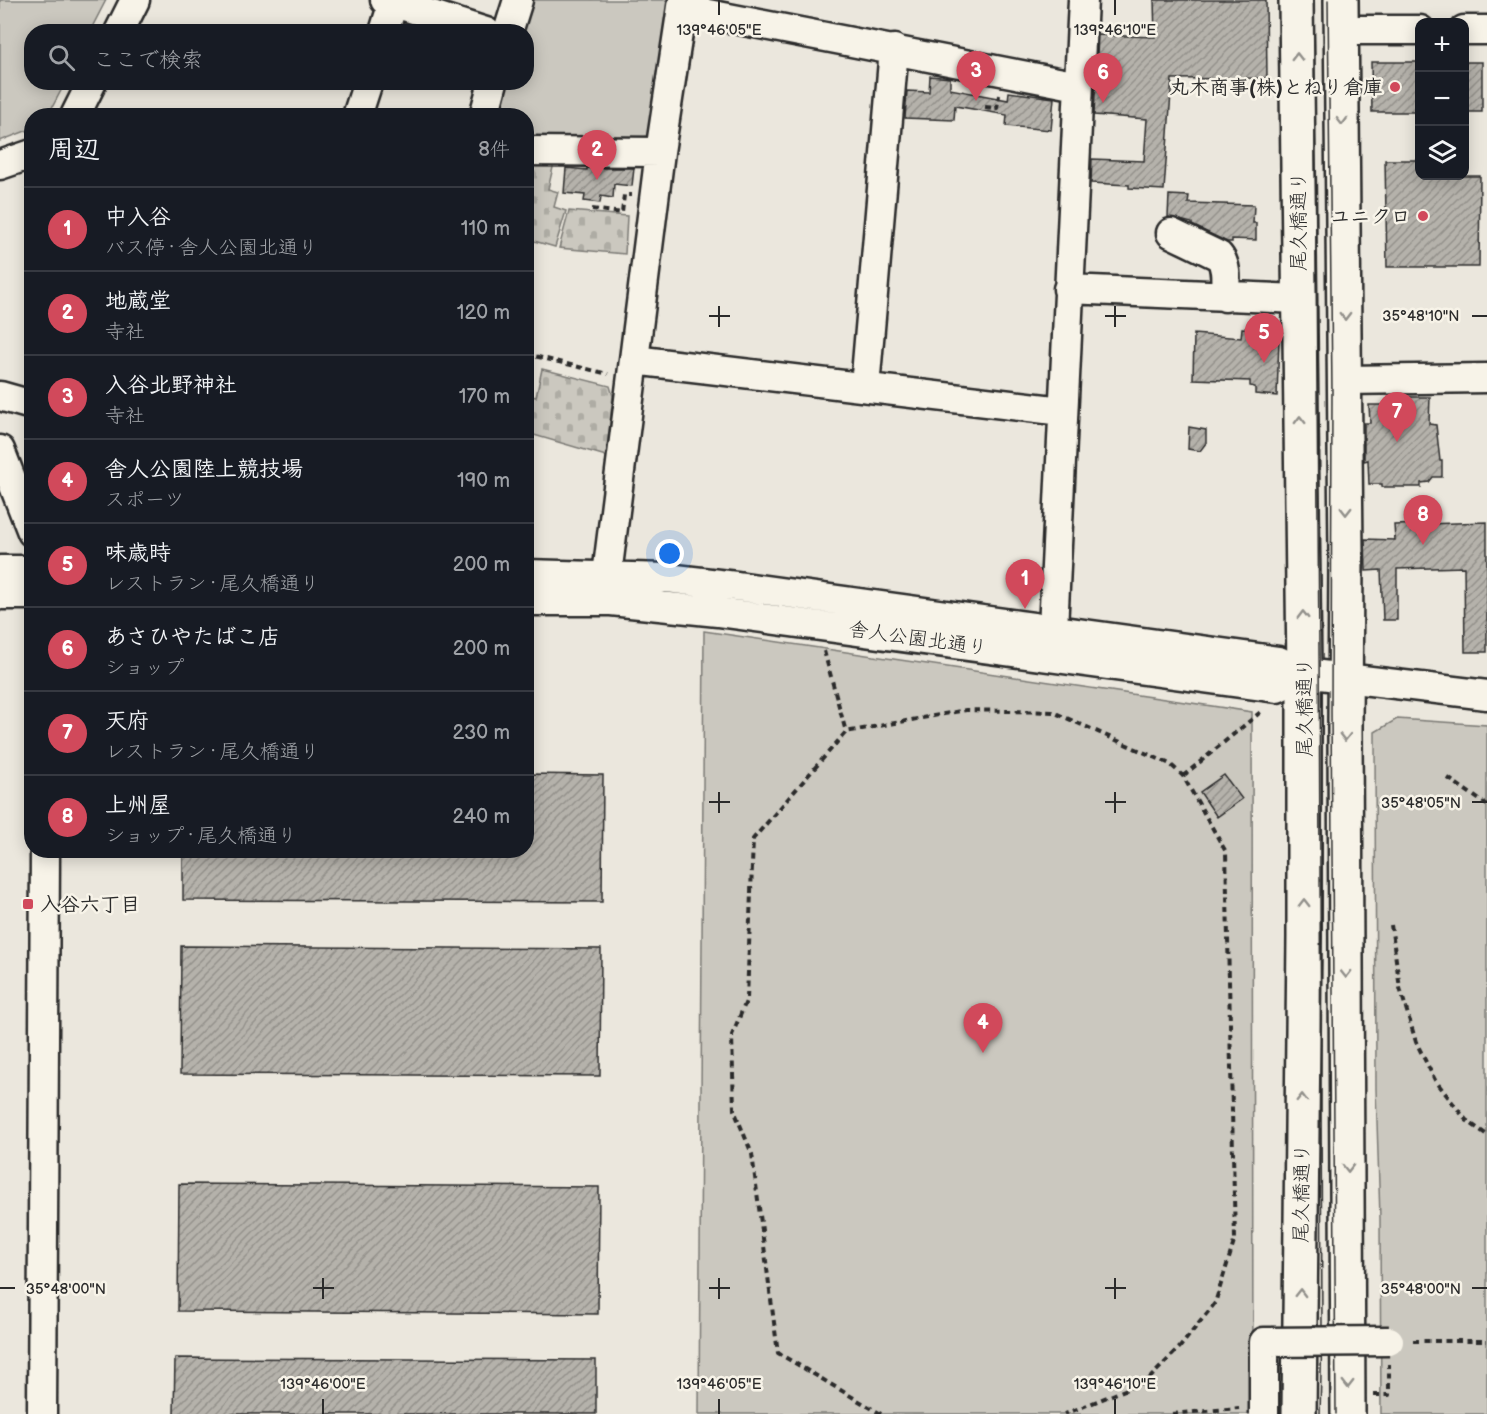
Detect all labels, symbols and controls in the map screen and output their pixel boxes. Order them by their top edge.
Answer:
map controls [1415,18,1469,180]
button: + [1415,18,1469,72]
text: 139°46'05"E [676,21,762,40]
text: 139°46'10"E [1074,21,1156,40]
search box [24,24,534,90]
icon: search [45,41,78,74]
text: ここで検索 [93,47,203,74]
pin: 3 [956,51,996,101]
one-way arrow [1291,52,1303,61]
pin: 6 [1084,54,1122,103]
button: − [1415,72,1469,126]
place label: 丸木商事(株)とねり倉庫 [1169,76,1383,100]
marker: 丸木商事(株)とねり倉庫 [1388,80,1402,94]
one-way arrow [1336,117,1349,126]
button: layers [1415,126,1469,180]
pin: 2 [578,130,616,180]
text: 周辺 [48,135,100,166]
text: 8件 [478,138,510,162]
street label: 尾久橋通り [1287,171,1311,271]
text: 中入谷 [105,204,171,231]
place label: ユニクロ [1331,205,1411,229]
marker: ユニクロ [1416,209,1430,223]
text: 1 [63,217,72,241]
text: 110 m [461,217,510,241]
text: バス停 · 舎人公園北通り [105,236,318,260]
text: 地蔵堂 [105,288,171,315]
text: 2 [62,301,73,325]
text: 120 m [457,301,510,325]
text: 35°48'10"N [1382,307,1460,326]
one-way arrow [1338,312,1351,321]
pin: 5 [1244,314,1284,363]
text: 寺社 [105,320,145,344]
text: 入谷北野神社 [105,372,237,399]
text: 3 [62,385,73,409]
text: 170 m [459,385,510,409]
pin: 7 [1378,392,1416,442]
text: 寺社 [105,404,145,428]
one-way arrow [1294,415,1307,424]
text: 舎人公園陸上競技場 [105,456,303,483]
text: 4 [62,469,73,493]
text: 190 m [457,469,510,493]
text: スポーツ [105,488,185,512]
pin: 8 [1404,496,1442,545]
one-way arrow [1340,507,1352,516]
your location [655,539,684,568]
text: 味歳時 [105,540,171,567]
text: 5 [62,553,73,577]
text: 200 m [453,553,510,577]
pin: 1 [1006,560,1044,609]
text: レストラン · 尾久橋通り [105,572,320,596]
one-way arrow [1297,610,1309,619]
street label: 舎人公園北通り [847,617,989,661]
text: あさひやたばこ店 [105,624,280,651]
text: 6 [61,637,74,661]
text: 200 m [453,637,510,661]
text: ショップ [105,656,184,680]
street label: 尾久橋通り [1293,657,1317,757]
text: 天府 [105,708,149,735]
text: 7 [62,721,73,745]
text: 230 m [453,721,510,745]
one-way arrow [1339,732,1351,741]
text: レストラン · 尾久橋通り [105,740,320,764]
text: 上州屋 [105,792,171,819]
text: 35°48'05"N [1381,794,1461,813]
text: 8 [61,805,74,829]
text: 240 m [453,805,510,829]
text: ショップ · 尾久橋通り [105,824,297,848]
place label: 入谷六丁目 [40,893,140,917]
marker: 入谷六丁目 [21,897,35,911]
one-way arrow [1298,898,1310,907]
one-way arrow [1340,969,1352,978]
pin: 4 [964,1004,1002,1053]
one-way arrow [1296,1093,1309,1102]
street label: 尾久橋通り [1289,1143,1315,1243]
one-way arrow [1342,1164,1354,1173]
text: 35°48'00"N [26,1280,106,1299]
text: 35°48'00"N [1381,1280,1461,1299]
one-way arrow [1294,1288,1306,1297]
text: 139°46'00"E [280,1375,366,1394]
text: 139°46'05"E [676,1375,762,1394]
text: 139°46'10"E [1074,1375,1156,1394]
one-way arrow [1342,1380,1354,1389]

